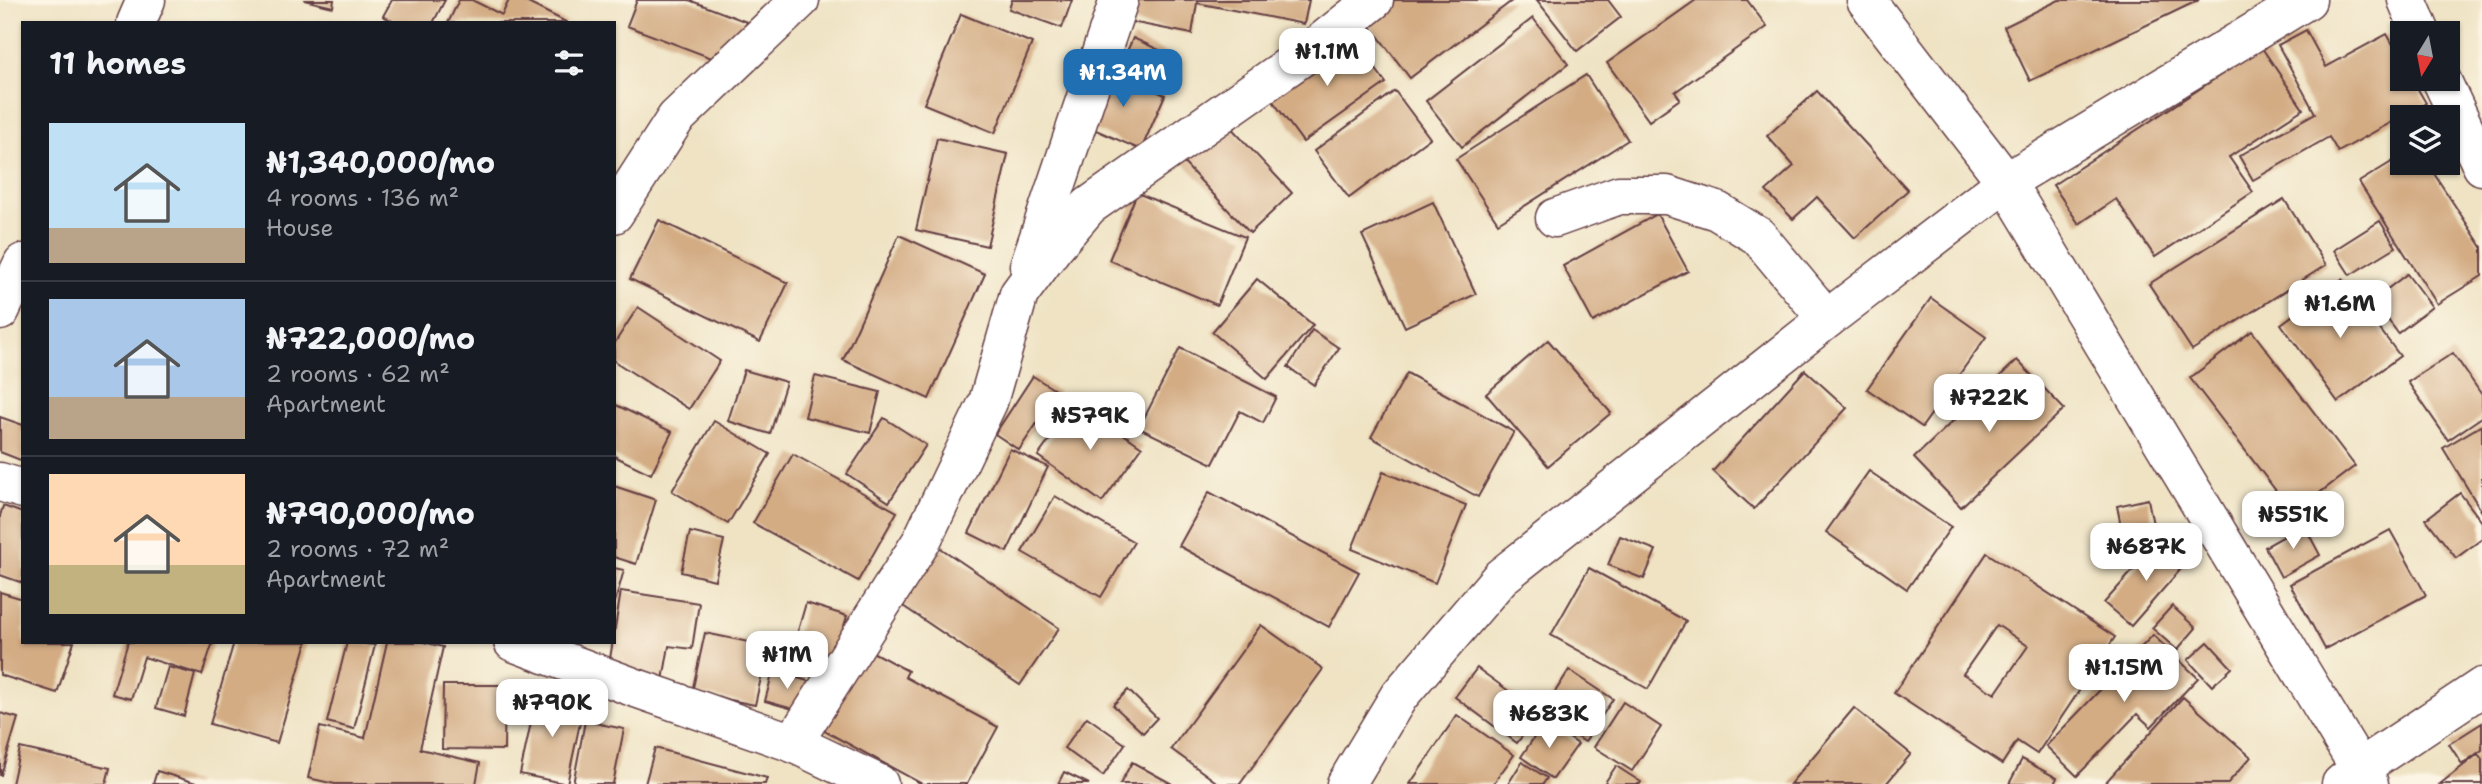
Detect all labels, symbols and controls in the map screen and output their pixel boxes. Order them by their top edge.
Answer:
north arrow [2390,21,2460,91]
map controls [2390,21,2460,175]
pin: ₦1.1M [1278,28,1376,88]
text: ₦1.1M [1295,36,1359,66]
text: 11 homes [49,43,186,84]
icon: filters [550,44,588,82]
pin: ₦1.34M [1066,50,1180,109]
text: ₦1.34M [1079,57,1167,87]
button: layers [2390,105,2460,175]
text: ₦1,340,000/mo [266,142,495,183]
icon: home [105,151,189,235]
text: 4 rooms · 136 m² [266,183,459,213]
text: House [266,213,334,243]
pin: ₦1.6M [2291,280,2389,340]
text: ₦1.6M [2304,288,2376,318]
text: ₦722,000/mo [266,318,475,359]
icon: home [105,327,189,411]
text: 2 rooms · 62 m² [266,359,450,389]
pin: ₦722K [1940,374,2038,434]
text: ₦722K [1950,382,2028,412]
text: Apartment [266,389,386,419]
pin: ₦579K [1041,392,1139,452]
text: ₦579K [1051,400,1129,430]
pin: ₦551K [2244,491,2342,551]
text: ₦790,000/mo [266,493,475,534]
text: ₦551K [2258,499,2328,529]
icon: home [105,502,189,586]
pin: ₦687K [2097,524,2195,583]
text: ₦687K [2106,531,2186,561]
text: 2 rooms · 72 m² [266,534,449,564]
text: Apartment [266,564,386,594]
pin: ₦1M [753,632,821,691]
text: ₦1M [762,639,812,669]
pin: ₦1.15M [2067,644,2181,704]
text: ₦1.15M [2085,652,2163,682]
pin: ₦790K [503,680,601,739]
text: ₦790K [512,687,592,717]
pin: ₦683K [1500,690,1598,750]
text: ₦683K [1509,698,1589,728]

